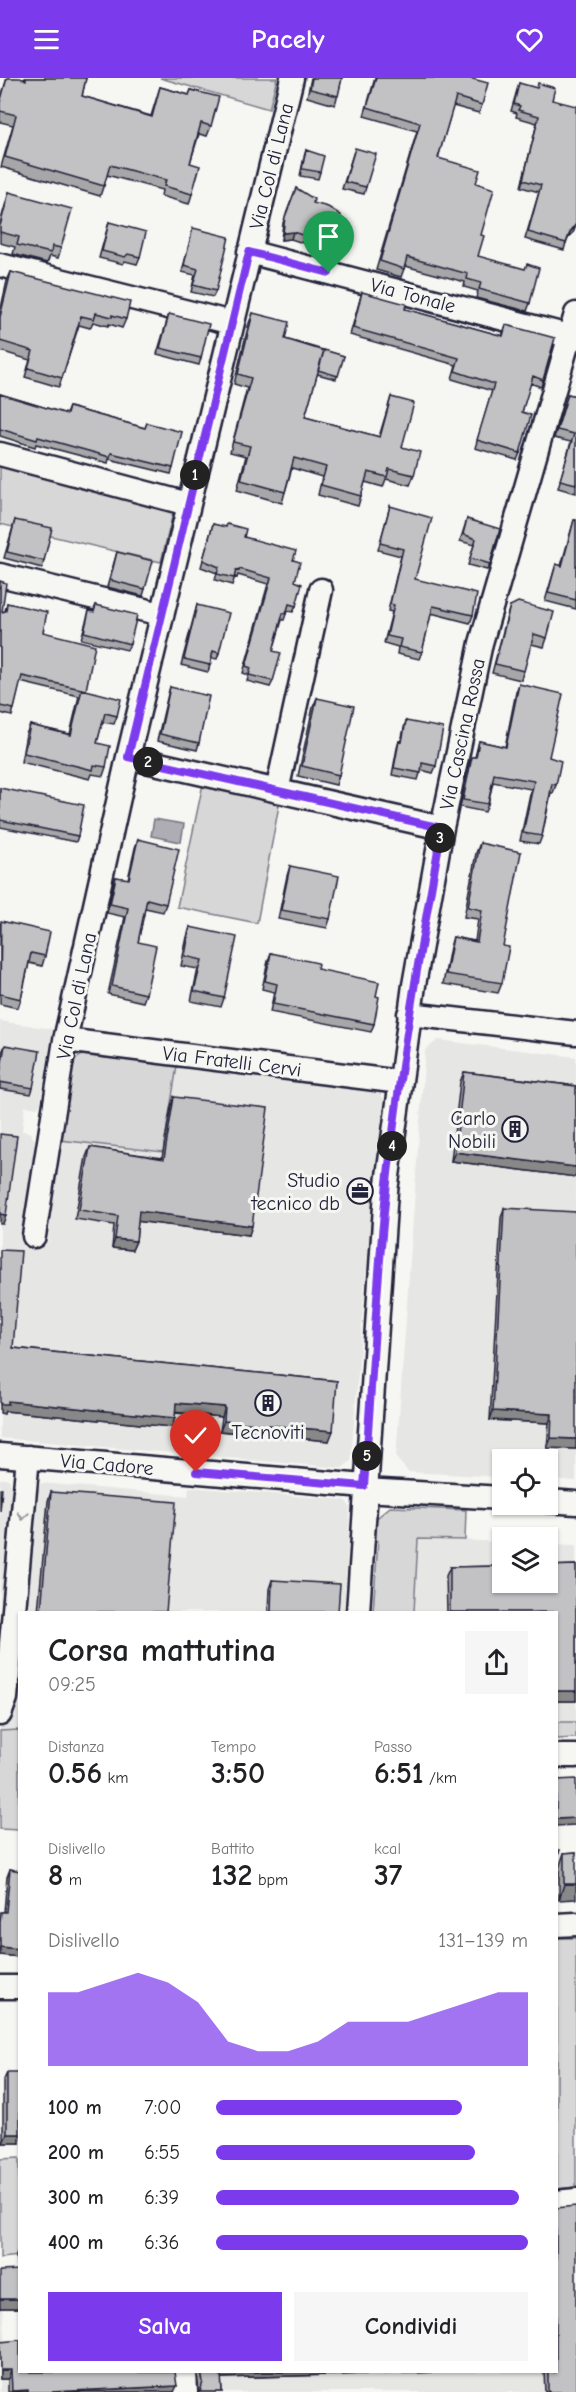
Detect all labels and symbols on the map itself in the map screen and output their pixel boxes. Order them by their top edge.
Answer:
street label: Via Col di Lana [245,101,298,232]
pin [303,211,354,273]
street label: Via Tonale [368,273,458,318]
pin: 1 [180,460,210,490]
street label: Via Cascina Rossa [435,656,490,812]
pin: 2 [133,747,163,777]
pin: 3 [425,823,455,853]
street label: Via Col di Lana [52,930,101,1062]
street label: Via Fratelli Cervi [161,1042,303,1081]
place label: Carlo Nobili [448,1107,496,1153]
building icon: Carlo Nobili [500,1114,530,1144]
pin: 4 [377,1131,407,1161]
place label: Studio tecnico db [250,1169,340,1215]
office icon: Studio tecnico db [345,1176,375,1206]
building icon: Tecnoviti [253,1388,283,1418]
pin [170,1410,221,1472]
place label: Tecnoviti [231,1421,305,1444]
pin: 5 [352,1441,382,1471]
street label: Via Cadore [59,1449,155,1480]
one-way arrow [17,1511,30,1520]

